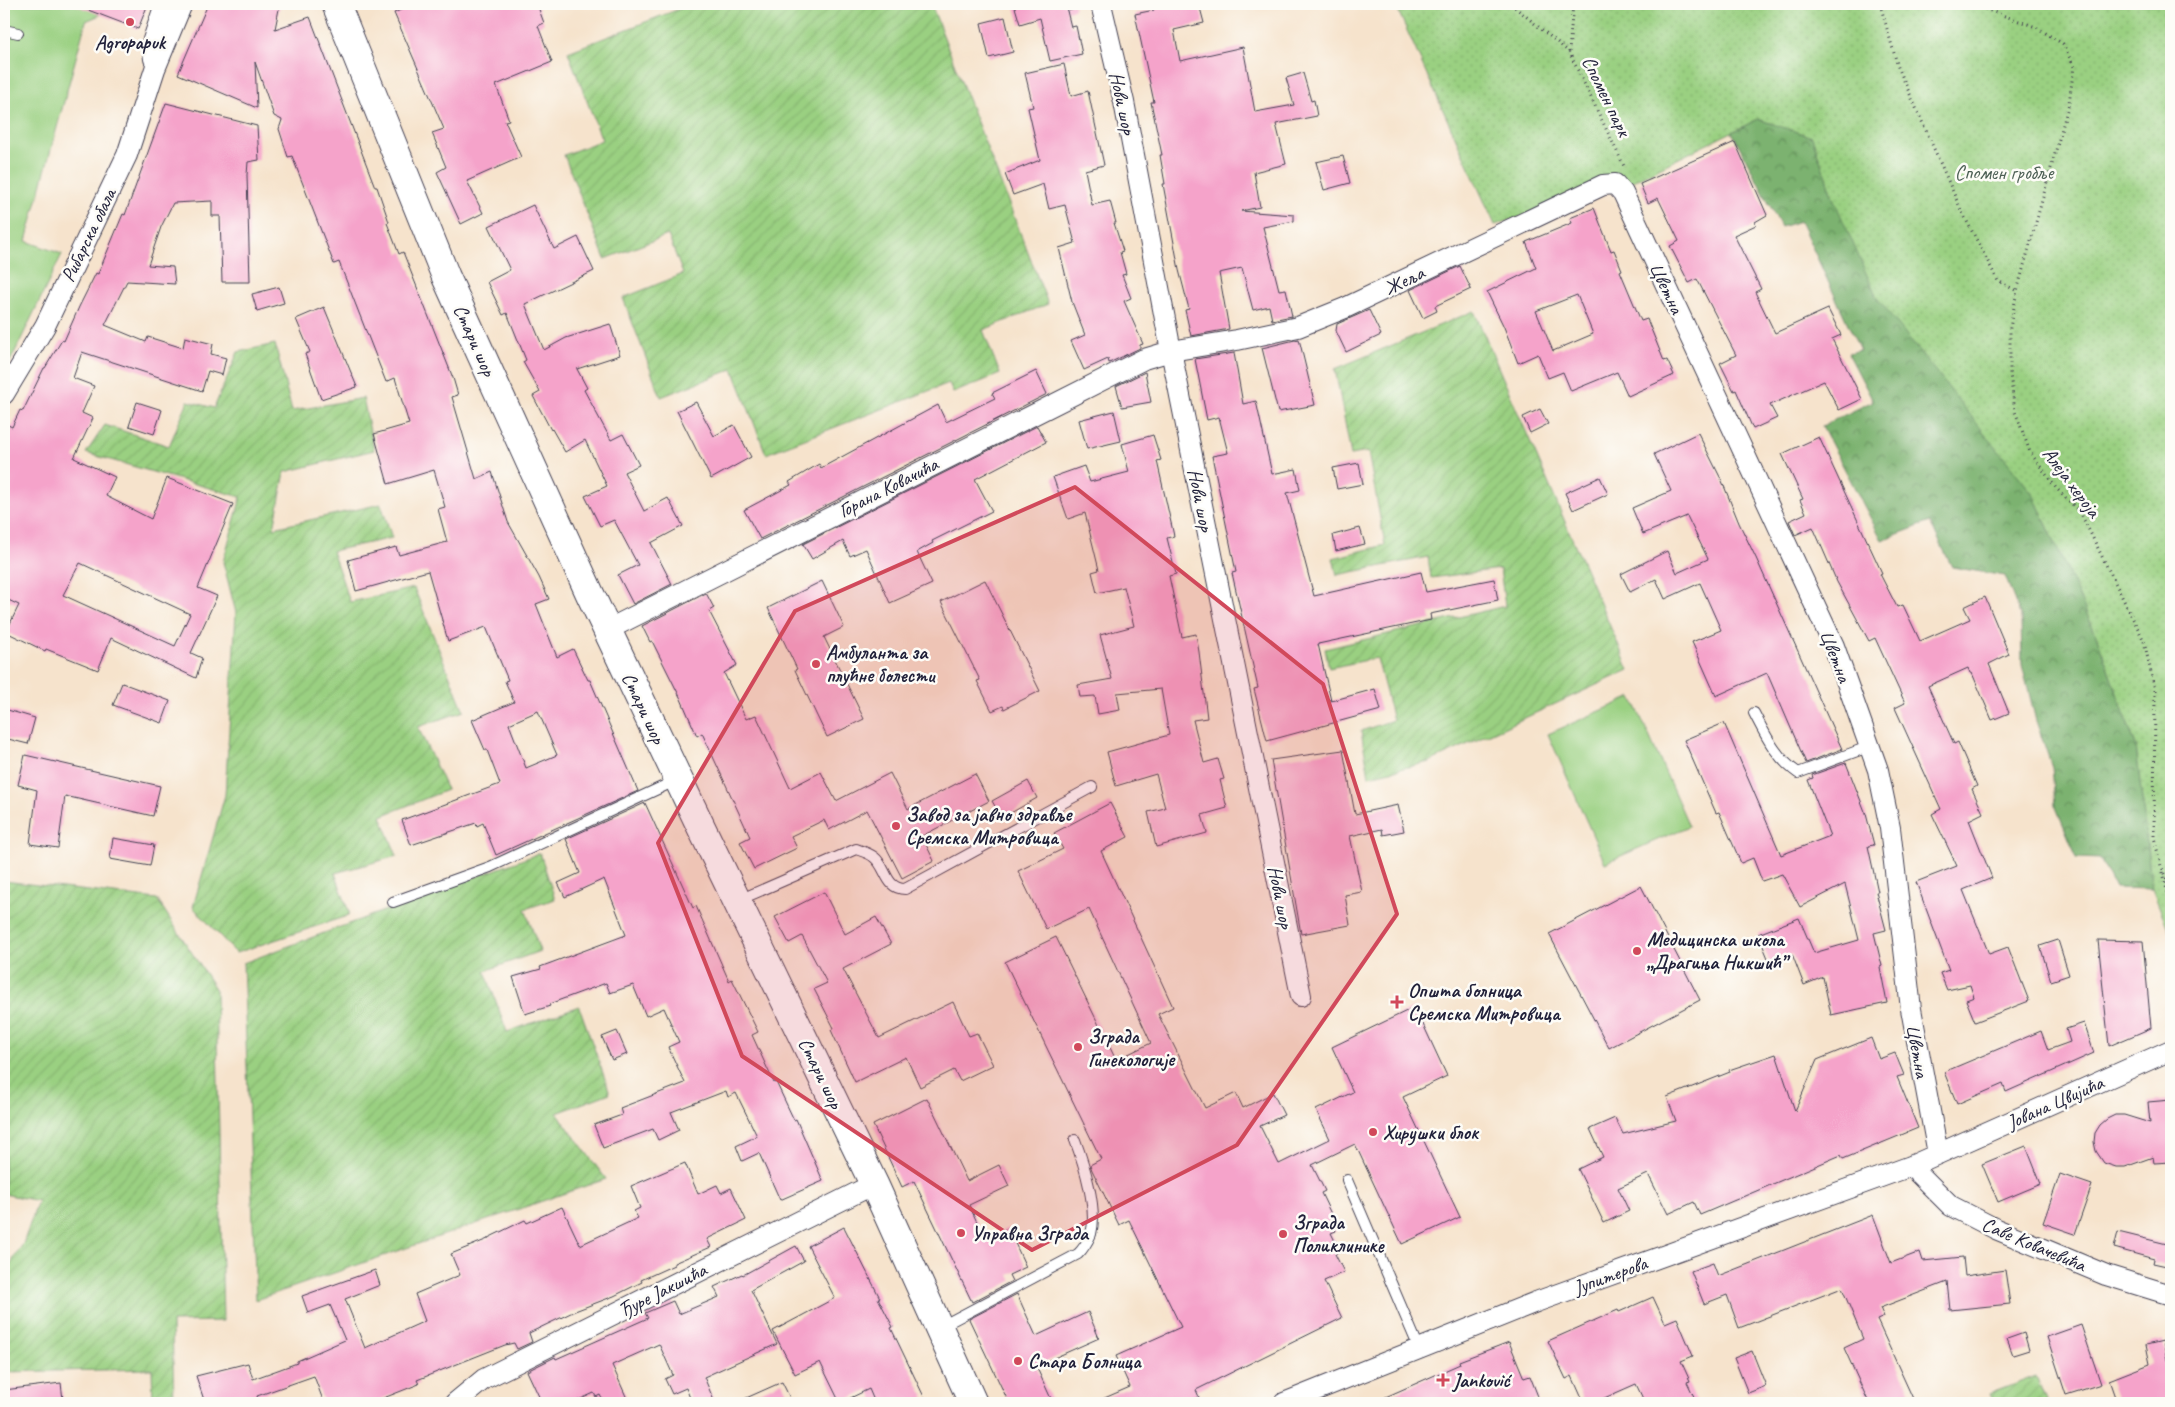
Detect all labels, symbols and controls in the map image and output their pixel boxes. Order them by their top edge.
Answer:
marker: Agropapuk [124,16,136,28]
place label: Agropapuk [95,30,167,55]
street label: Спомен парк [1576,52,1637,142]
street label: Нови шор [1104,69,1142,138]
park label: Спомен гробље [1955,160,2055,185]
street label: Рибарска обала [55,183,123,286]
street label: Жеља [1380,259,1430,301]
street label: Цветна [1644,259,1690,320]
street label: Стари шор [448,300,502,381]
street label: Алеја хероја [2037,442,2107,524]
street label: Горана Ковачића [834,451,943,523]
street label: Нови шор [1182,467,1219,535]
street label: Цветна [1814,627,1858,688]
place label: Амбуланта за плућне болести [826,640,936,688]
marker: Амбуланта за плућне болести [810,658,822,670]
street label: Стари шор [616,669,672,749]
place label: Завод за јавно здравље Сремска Митровица [906,802,1073,850]
marker: Завод за јавно здравље Сремска Митровица [890,820,902,832]
street label: Нови шор [1262,864,1299,932]
place label: Медицинска школа „Драгиња Никшић” [1647,927,1791,975]
marker: Медицинска школа „Драгиња Никшић” [1631,945,1643,957]
place label: Општа болница Сремска Митровица [1408,978,1562,1026]
marker: Општа болница Сремска Митровица [1390,995,1404,1009]
street label: Цветна [1901,1022,1935,1082]
place label: Зграда Гинекологије [1088,1024,1176,1072]
street label: Стари шор [793,1034,849,1114]
marker: Зграда Гинекологије [1072,1041,1084,1053]
street label: Јована Цвијића [2002,1070,2109,1135]
place label: Хирушки блок [1383,1120,1480,1146]
marker: Хирушки блок [1367,1126,1379,1138]
place label: Зграда Поликлинике [1293,1210,1385,1258]
street label: Саве Ковачевића [1978,1211,2091,1278]
place label: Управна Зграда [971,1221,1090,1246]
marker: Управна Зграда [955,1227,967,1239]
marker: Зграда Поликлинике [1277,1228,1289,1240]
street label: Јупитерова [1569,1250,1652,1301]
street label: Ђуре Јакшића [614,1257,712,1324]
place label: Стара Болница [1028,1349,1142,1374]
marker: Стара Болница [1012,1355,1024,1367]
place label: Janković [1451,1368,1512,1393]
marker: Janković [1437,1374,1449,1386]

